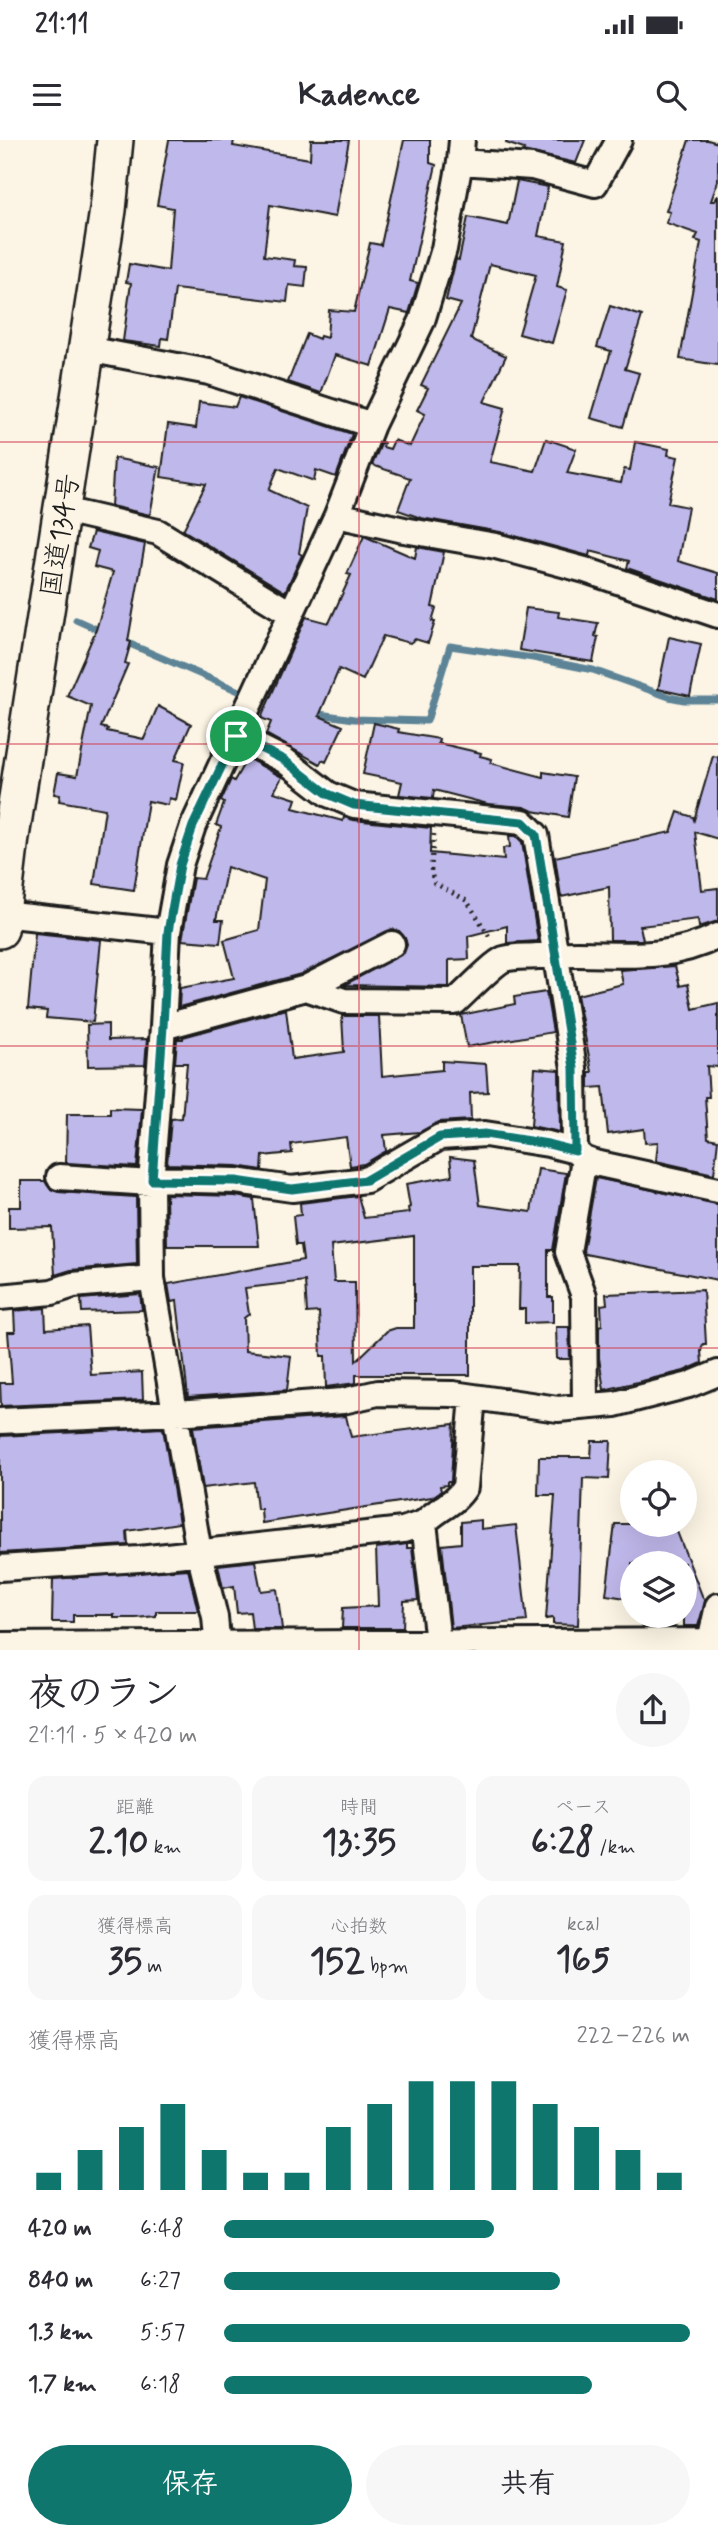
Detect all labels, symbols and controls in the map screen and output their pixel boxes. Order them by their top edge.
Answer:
text: 21:11 [35,8,89,42]
text: Kadence [298,74,420,116]
icon: menu [28,76,66,114]
icon: search [652,76,690,114]
street label: 国道134号 [33,471,90,600]
pin [206,706,266,766]
icon: arrive [217,717,255,755]
map controls [620,1460,697,1628]
button: locate [620,1460,697,1537]
button: layers [620,1551,697,1628]
text: 夜のラン [28,1670,180,1719]
button: share [616,1673,690,1747]
text: 21:11 · 5 × 420 m [28,1721,197,1751]
text: 距離 [116,1795,154,1820]
text: 時間 [340,1795,378,1820]
text: ペース [555,1795,611,1820]
text: 2.10 [89,1820,149,1866]
text: 13:35 [322,1820,396,1866]
text: 6:28 [531,1820,594,1866]
text: km [149,1835,181,1860]
text: /km [594,1835,635,1860]
text: kcal [567,1912,599,1937]
text: 獲得標高 [97,1914,173,1939]
text: 心拍数 [330,1914,388,1939]
text: 165 [556,1937,610,1983]
text: 35 [108,1939,142,1985]
text: 152 [310,1939,365,1985]
text: m [142,1954,162,1979]
text: bpm [365,1954,408,1979]
text: 222–226 m [576,2021,690,2051]
text: 獲得標高 [28,2027,120,2057]
text: 420 m [28,2214,92,2244]
text: 6:48 [140,2214,184,2244]
text: 840 m [28,2266,93,2296]
text: 6:27 [140,2266,181,2296]
text: 1.3 km [28,2318,93,2348]
text: 5:57 [140,2318,185,2348]
text: 1.7 km [28,2370,97,2400]
text: 6:18 [140,2370,181,2400]
button: 保存 [28,2445,352,2525]
button: 共有 [366,2445,690,2525]

